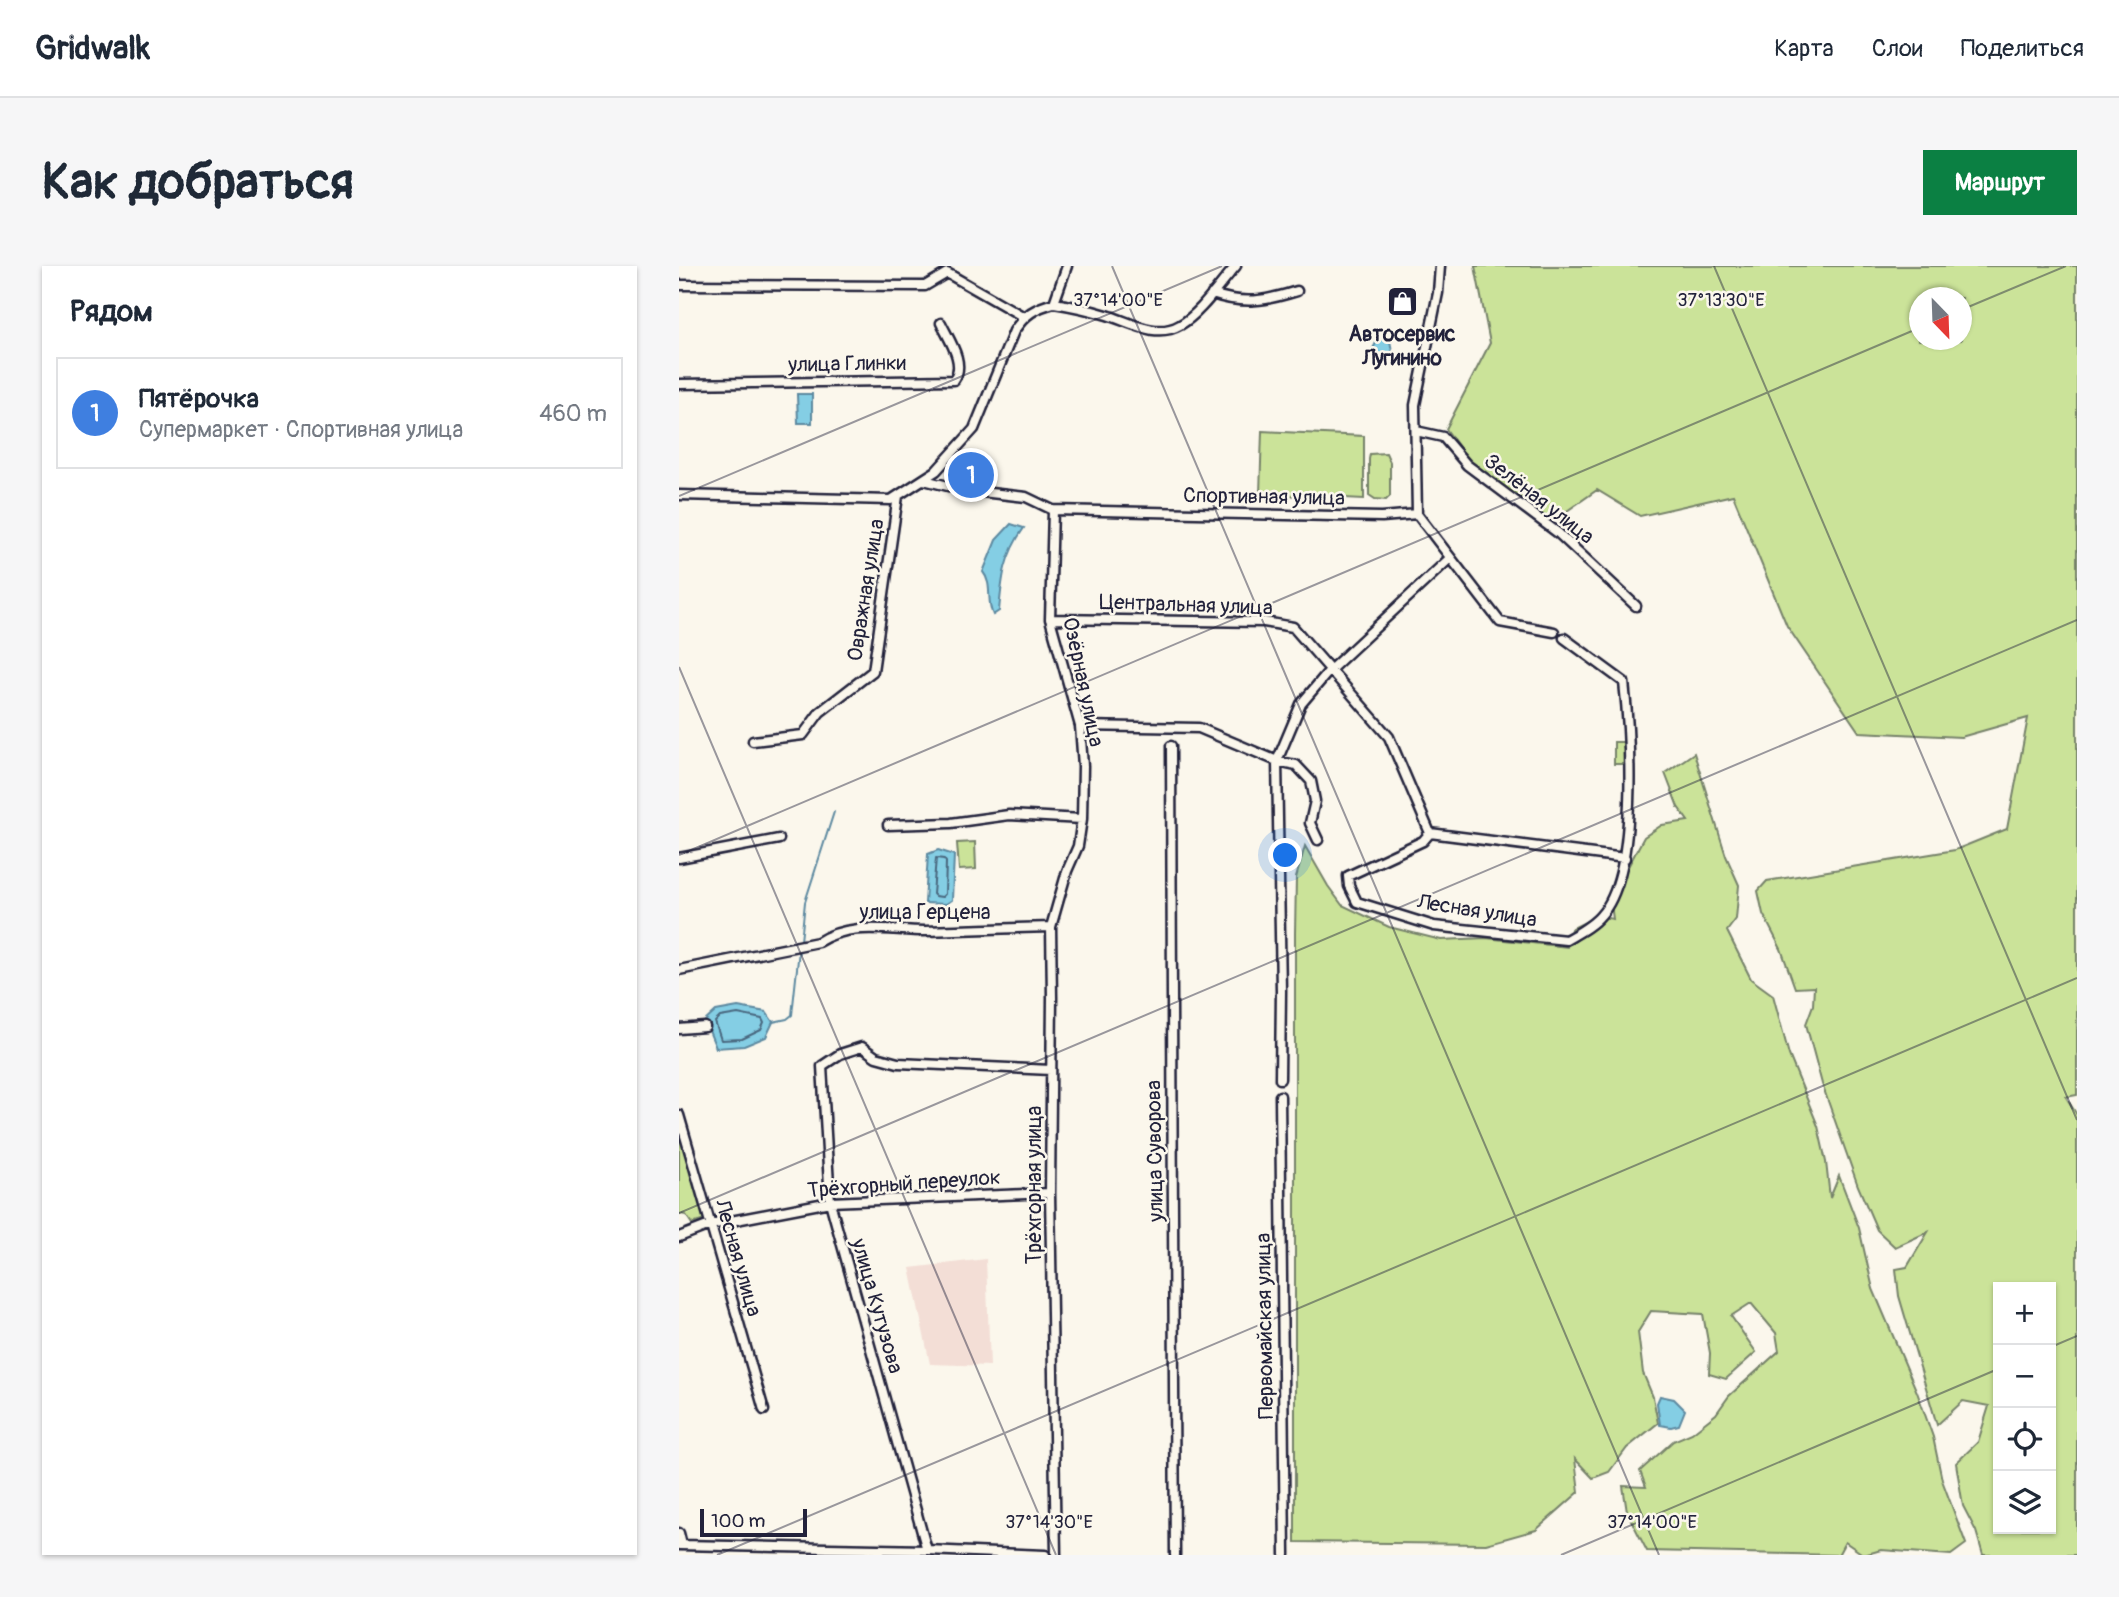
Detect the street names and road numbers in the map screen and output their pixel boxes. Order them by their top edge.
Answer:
street label: улица Глинки [787,349,906,379]
street label: Зелёная улица [1479,448,1599,550]
street label: Спортивная улица [1183,482,1345,512]
street label: Овражная улица [841,517,891,663]
street label: Центральная улица [1099,588,1273,622]
street label: Озёрная улица [1056,615,1110,749]
street label: Лесная улица [1414,888,1539,934]
street label: улица Герцена [859,899,990,926]
street label: улица Суворова [1140,1080,1170,1223]
street label: Трёхгорная улица [1021,1106,1048,1264]
street label: Трёхгорный переулок [806,1164,1002,1204]
street label: Лесная улица [708,1195,768,1320]
street label: Первомайская улица [1250,1233,1280,1419]
street label: улица Кутузова [845,1235,909,1376]

